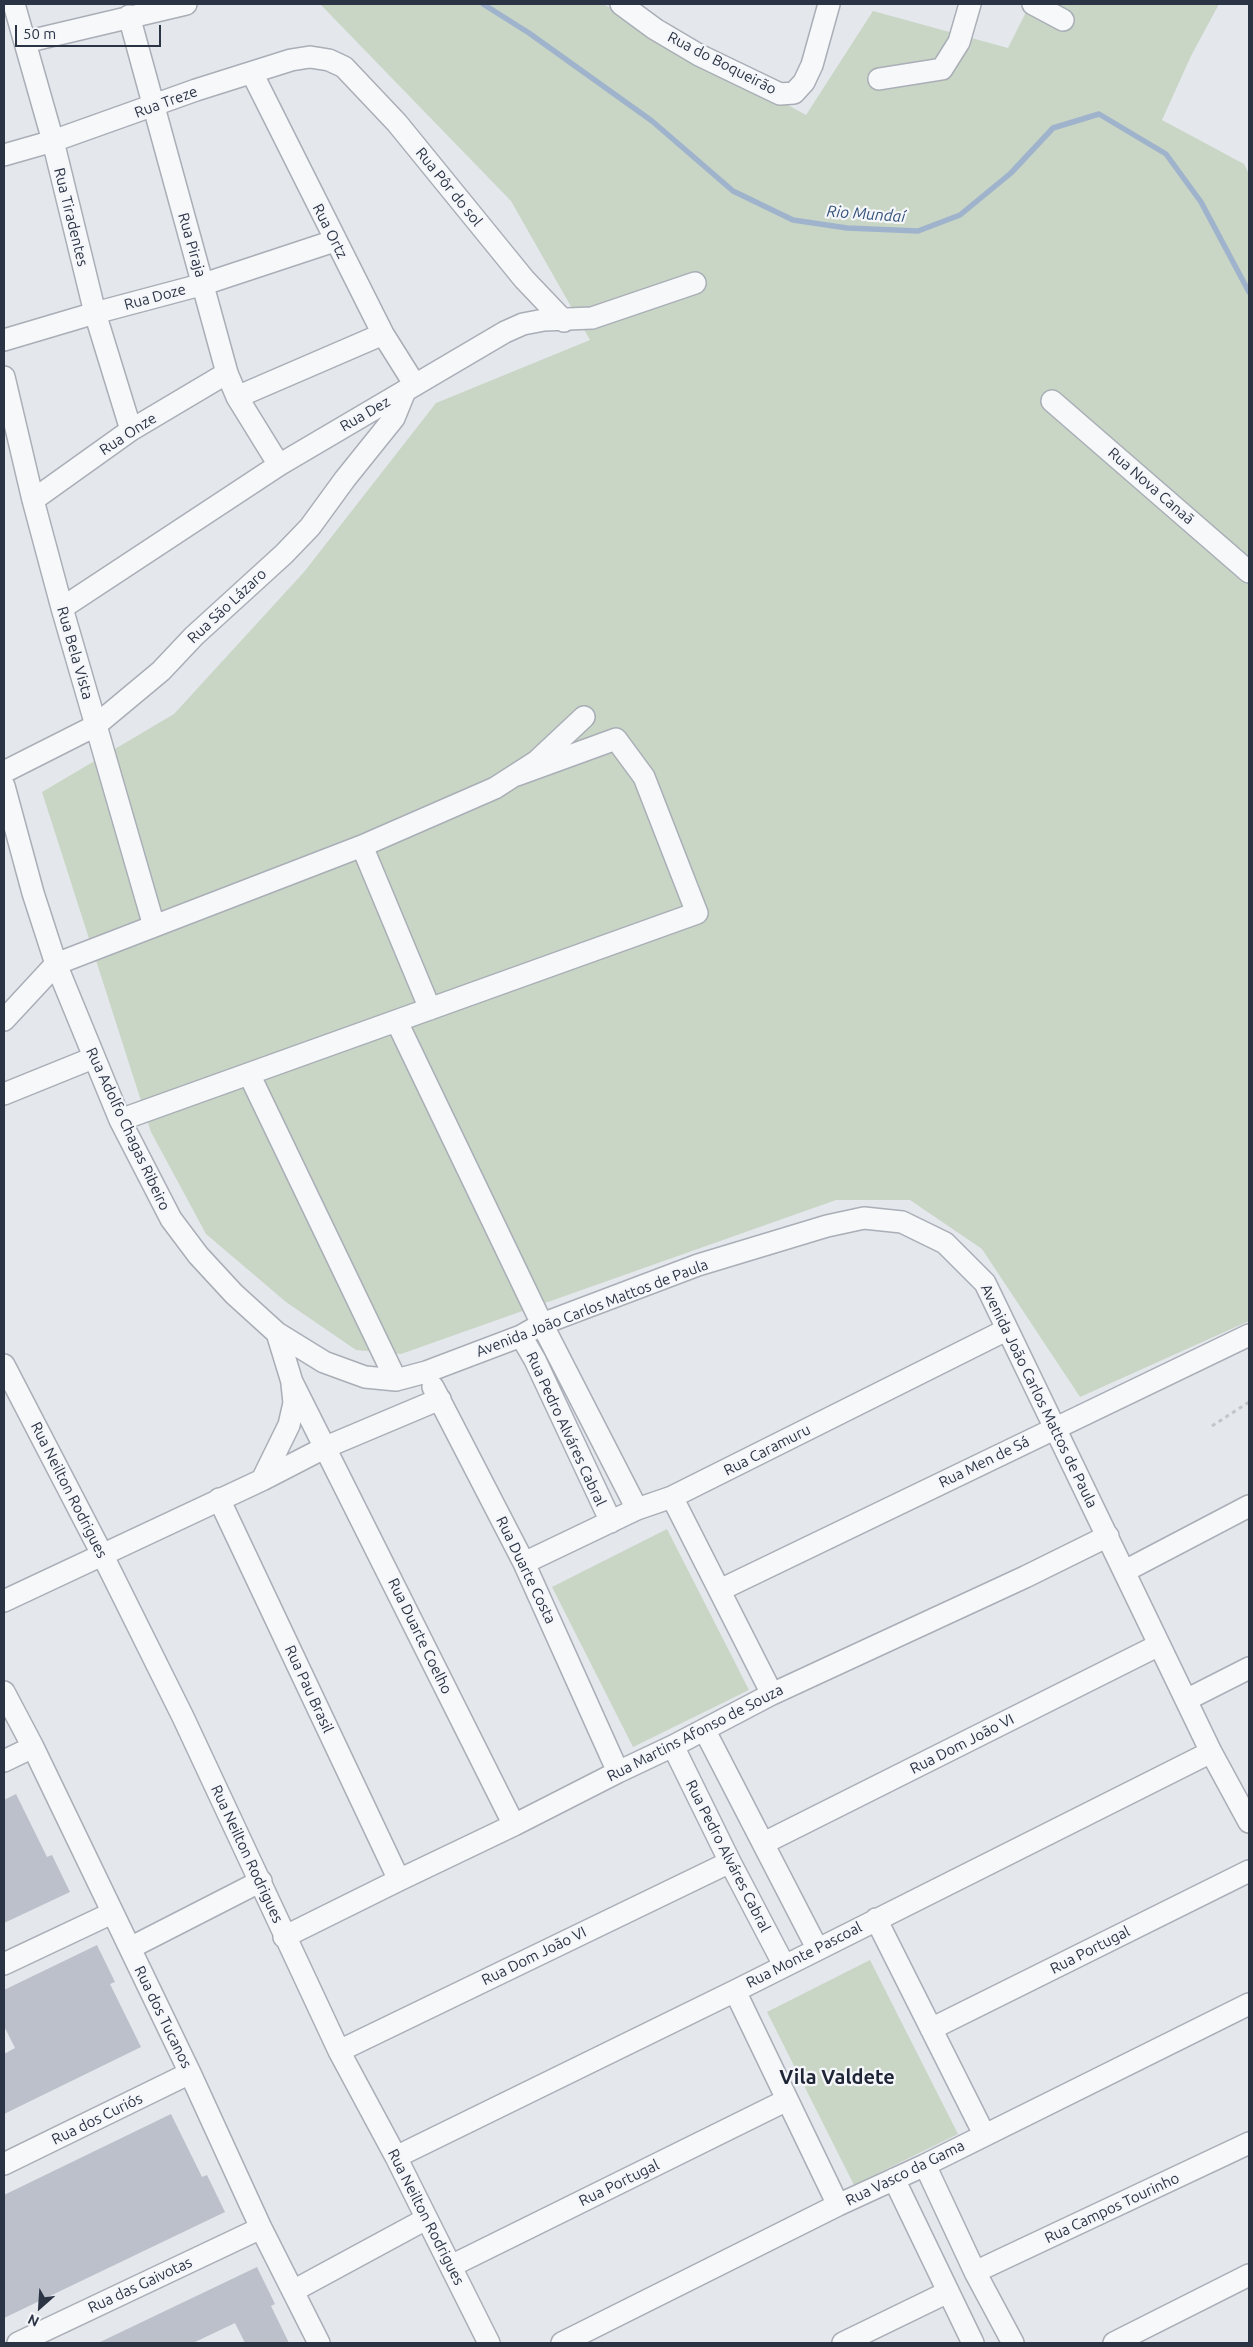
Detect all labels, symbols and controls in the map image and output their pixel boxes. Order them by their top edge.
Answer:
scale bar [18,15,164,47]
text: 50 m [23,25,56,42]
street label: Rua do Boqueirão [665,28,779,98]
street label: Rua Treze [132,82,200,122]
street label: Rua Pôr do sol [412,144,486,230]
street label: Rua Tiradentes [50,166,92,268]
street label: Rua Ortz [309,201,351,261]
water label: Rio Mundaí [826,202,906,226]
street label: Rua Piraja [174,211,210,279]
street label: Rua Doze [122,280,188,314]
street label: Rua Dez [337,392,393,436]
street label: Rua Onze [96,409,160,459]
street label: Rua Nova Canaã [1104,444,1198,528]
street label: Rua São Lázaro [184,565,270,647]
street label: Rua Bela Vista [53,605,97,701]
street label: Rua Adolfo Chagas Ribeiro [82,1044,174,1214]
street label: Avenida João Carlos Mattos de Paula [473,1255,711,1361]
street label: Avenida João Carlos Mattos de Paula [977,1281,1101,1511]
street label: Rua Pedro Alváres Cabral [522,1349,610,1509]
street label: Rua Neilton Rodrigues [27,1419,111,1561]
street label: Rua Caramuru [721,1420,813,1480]
street label: Rua Men de Sá [936,1432,1032,1492]
street label: Rua Duarte Costa [492,1513,560,1627]
street label: Rua Duarte Coelho [384,1575,456,1697]
street label: Rua Pau Brasil [281,1642,337,1736]
street label: Rua Martins Afonso de Souza [604,1681,786,1785]
street label: Rua Dom João VI [907,1710,1017,1778]
street label: Rua Pedro Alváres Cabral [682,1777,774,1935]
street label: Rua Neilton Rodrigues [207,1782,287,1926]
street label: Rua Monte Pascoal [743,1918,865,1992]
street label: Rua Portugal [1047,1922,1133,1978]
street label: Rua Dom João VI [479,1923,589,1989]
street label: Rua dos Tucanos [130,1963,196,2071]
district label: Vila Valdete [779,2065,895,2089]
street label: Rua dos Curiós [49,2089,145,2149]
street label: Rua Vasco da Gama [843,2136,967,2210]
street label: Rua Neilton Rodrigues [384,2146,468,2288]
street label: Rua Portugal [576,2156,662,2210]
street label: Rua Campos Tourinho [1042,2169,1182,2247]
street label: Rua das Gaivotas [85,2253,195,2317]
north arrow [15,2282,65,2332]
text: N [25,2311,42,2330]

